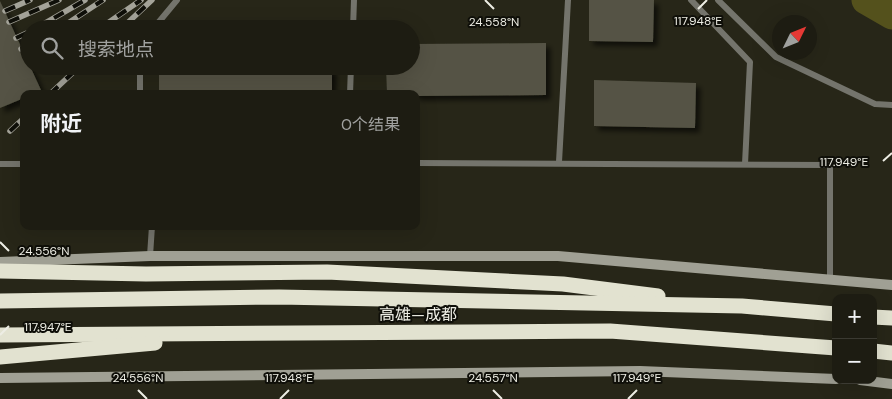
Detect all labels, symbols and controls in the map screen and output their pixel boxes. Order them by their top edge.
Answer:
text: 117.948°E [674,13,722,29]
text: 24.558°N [469,14,519,30]
north arrow [772,15,817,60]
search box [20,20,420,75]
icon: search [38,34,66,62]
text: 搜索地点 [78,37,154,62]
text: 附近 [40,110,82,138]
text: 0个结果 [341,114,400,135]
text: 117.949°E [820,154,868,170]
text: 24.556°N [19,243,69,259]
map controls [832,294,877,384]
button: + [832,294,877,339]
street label: 高雄—成都 [379,304,457,325]
text: 117.947°E [24,319,72,335]
button: − [832,339,877,384]
text: 24.556°N [113,370,163,386]
text: 117.948°E [265,370,313,386]
text: 24.557°N [468,370,518,386]
text: 117.949°E [613,370,661,386]

